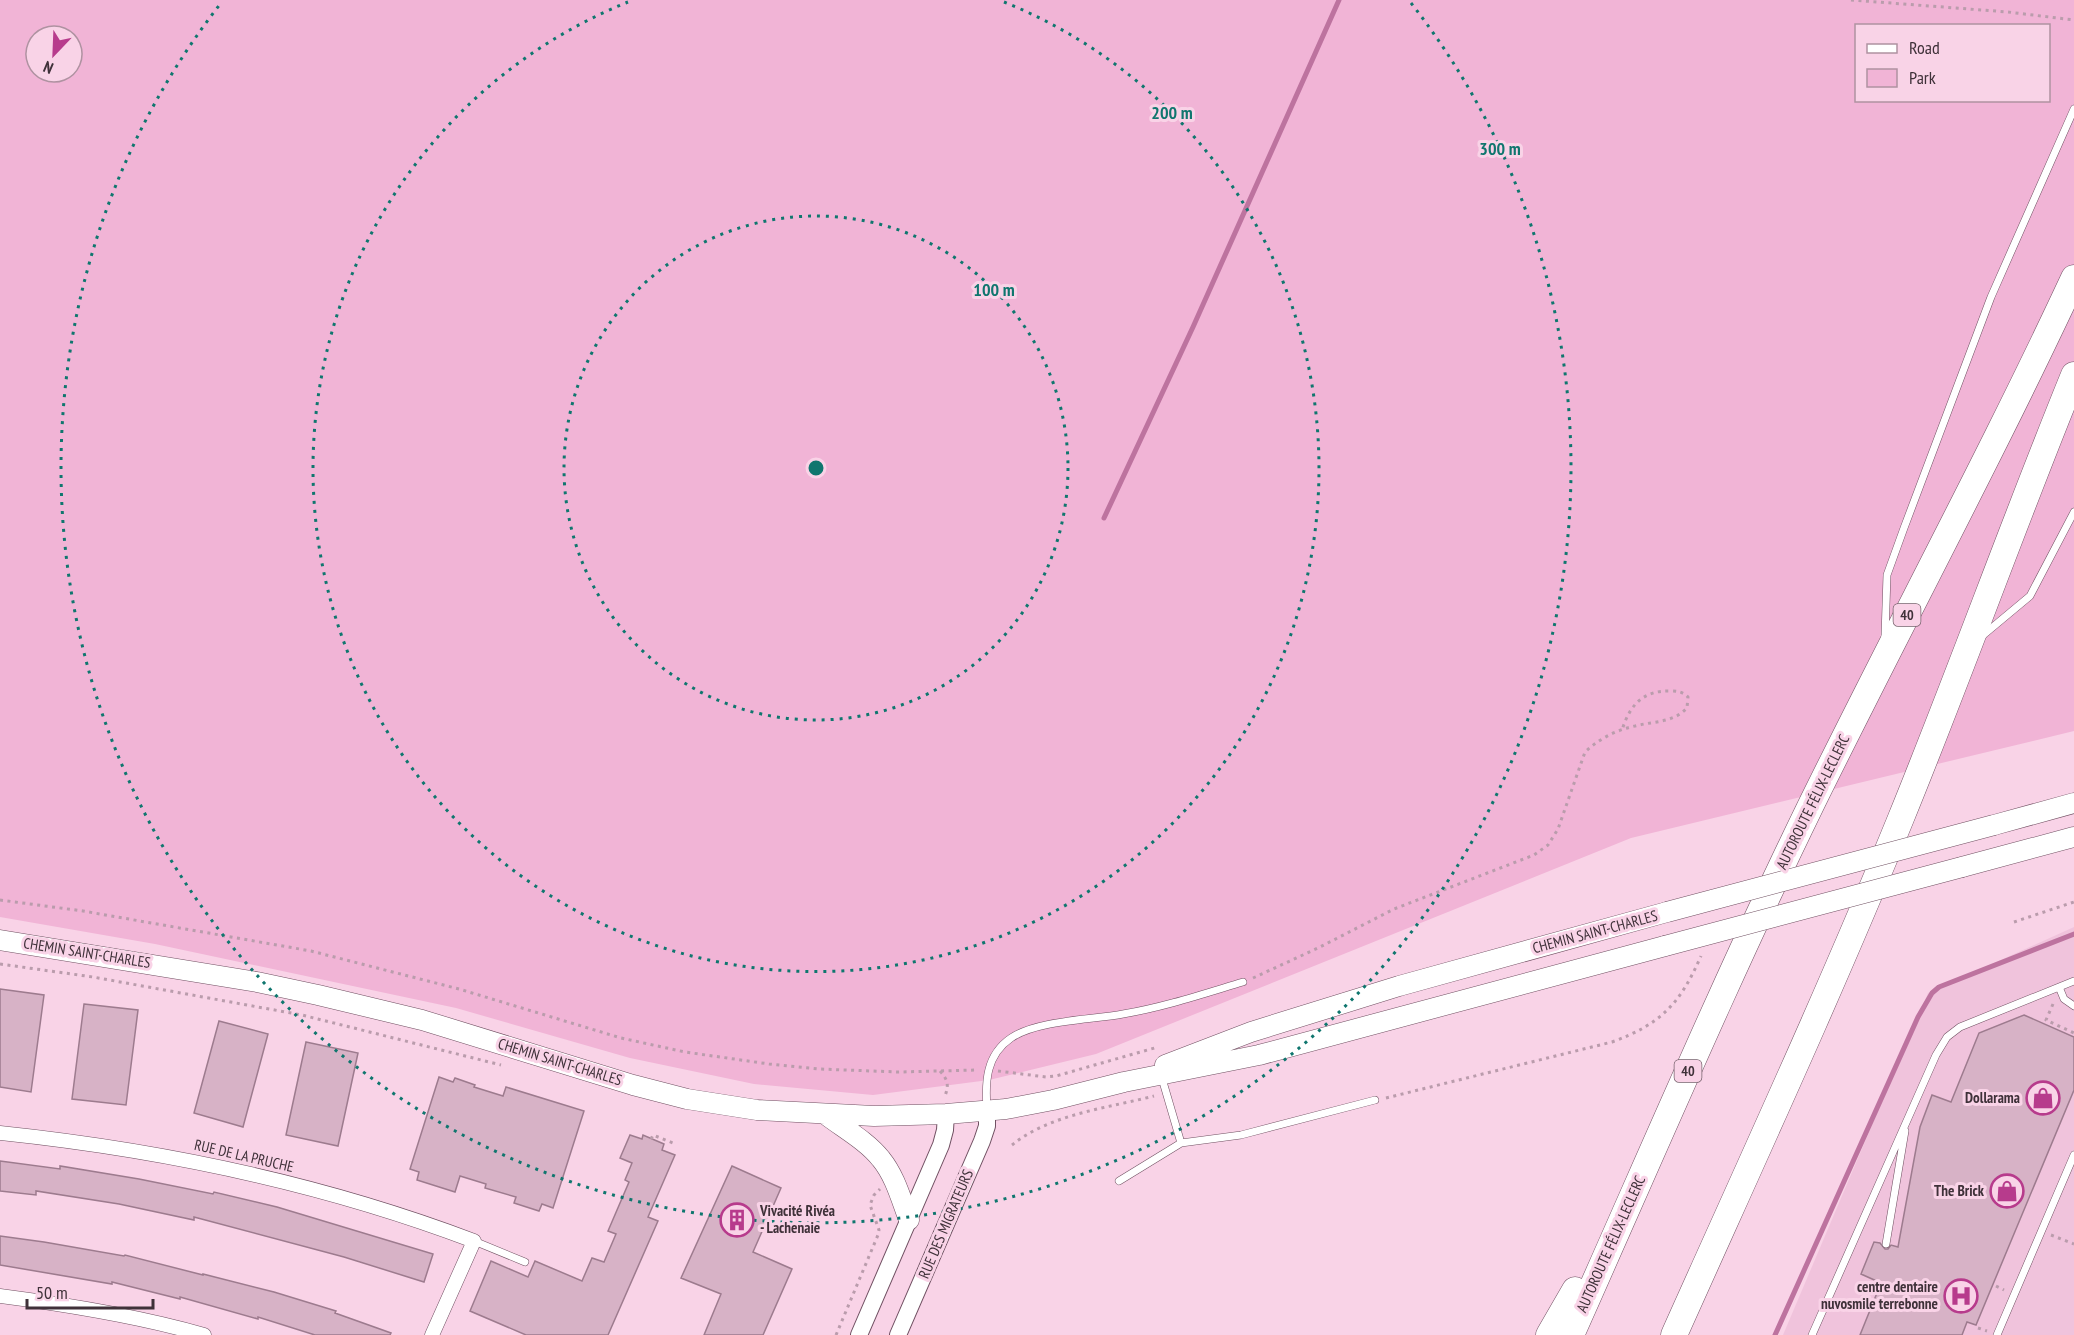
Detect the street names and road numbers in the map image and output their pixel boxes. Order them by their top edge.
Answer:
road number: 40 [1894,604,1920,626]
street label: AUTOROUTE FÉLIX-LECLERC [1772,731,1853,872]
street label: CHEMIN SAINT-CHARLES [1530,906,1659,957]
street label: CHEMIN SAINT-CHARLES [22,933,152,972]
street label: CHEMIN SAINT-CHARLES [496,1034,624,1089]
road number: 40 [1674,1060,1702,1082]
street label: RUE DE LA PRUCHE [193,1135,296,1176]
street label: RUE DES MIGRATEURS [914,1166,977,1281]
street label: AUTOROUTE FÉLIX-LECLERC [1572,1172,1649,1315]

